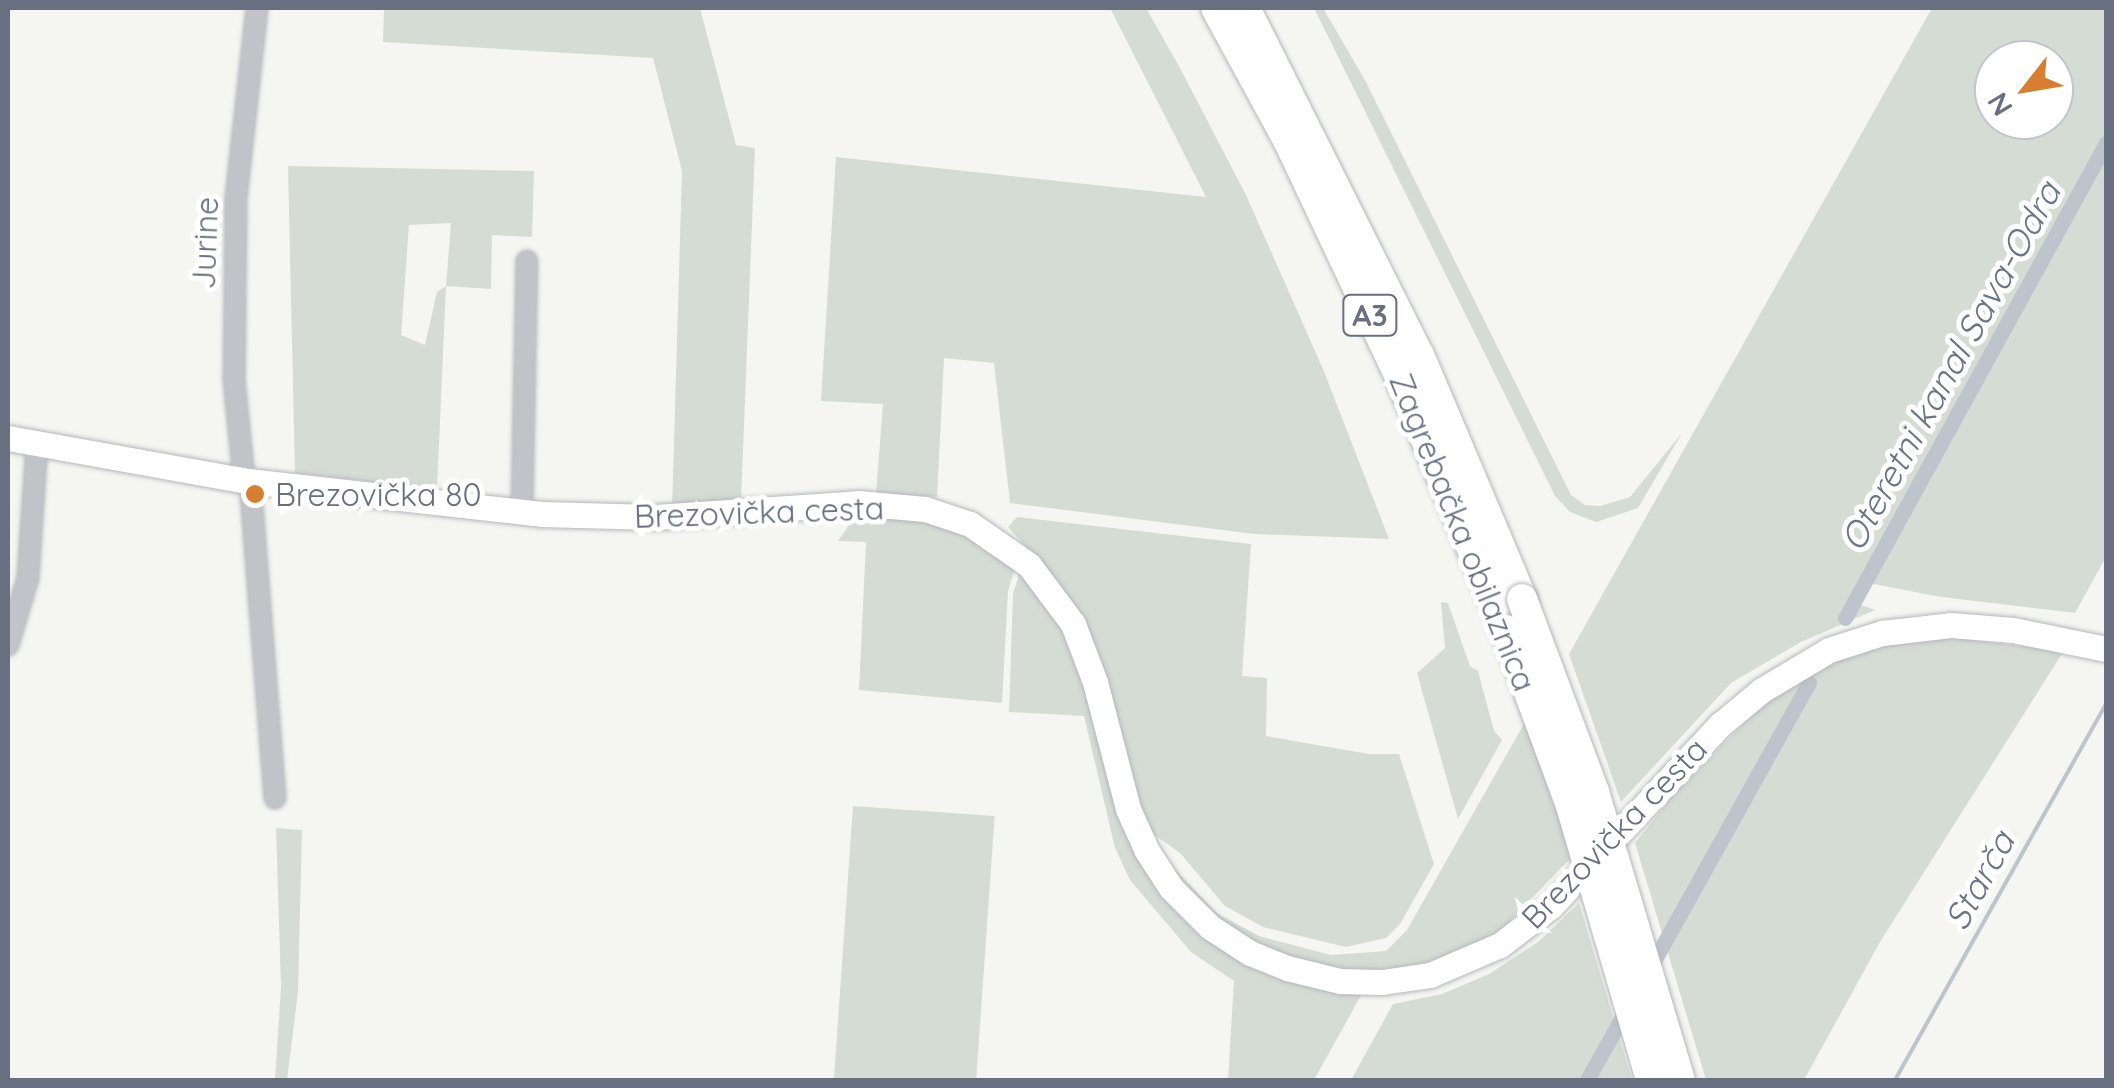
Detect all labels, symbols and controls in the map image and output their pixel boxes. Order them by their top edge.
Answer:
north arrow [1974,40,2074,140]
text: N [1979,87,2020,123]
water label: Oteretni kanal Sava-Odra [1831,174,2069,558]
street label: Jurine [184,196,226,290]
road number: A3 [1340,290,1400,340]
street label: Zagrebačka obilaznica [1382,368,1544,696]
place label: Brezovička 80 [275,475,481,513]
marker: Brezovička 80 [244,483,266,505]
street label: Brezovička cesta [633,488,885,536]
street label: Brezovička cesta [1513,730,1715,936]
water label: Starča [1935,824,2023,936]

